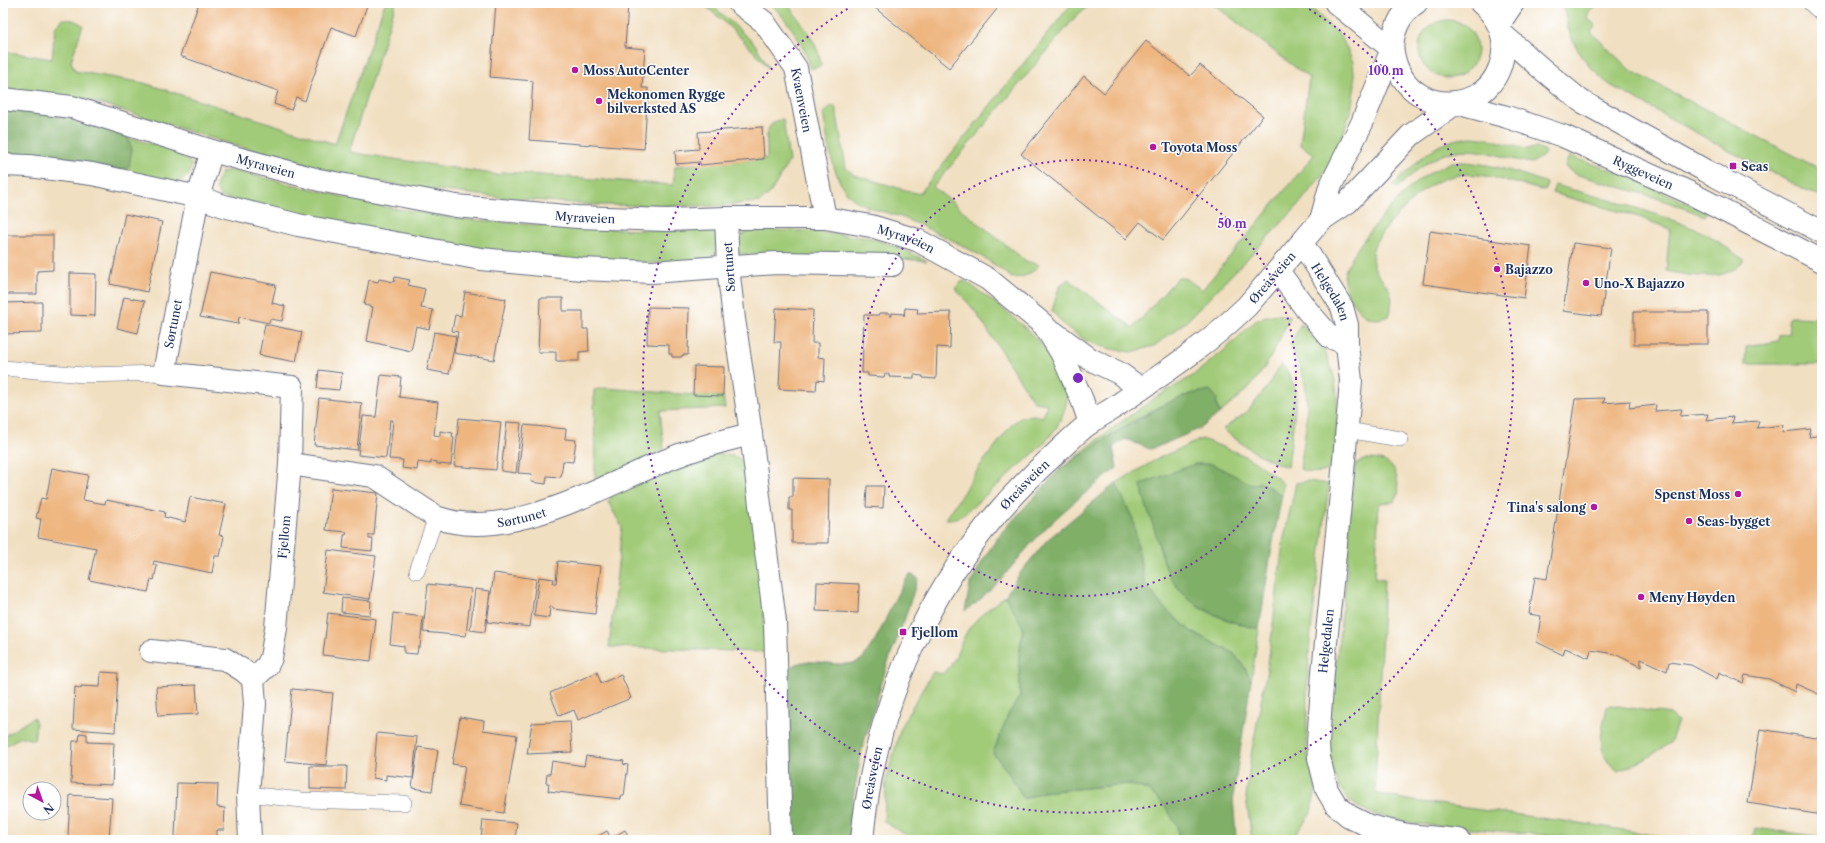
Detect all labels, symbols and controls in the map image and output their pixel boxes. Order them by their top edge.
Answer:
place label: Moss AutoCenter [583,63,689,78]
text: 100 m [1368,63,1404,78]
marker: Moss AutoCenter [570,65,580,75]
street label: Kvaenveien [789,66,816,134]
place label: Mekonomen Rygge bilverksted AS [606,87,725,116]
marker: Mekonomen Rygge bilverksted AS [594,96,604,106]
place label: Toyota Moss [1161,140,1238,155]
marker: Toyota Moss [1148,142,1158,152]
street label: Myraveien [235,150,297,181]
street label: Ryggeveien [1611,152,1676,192]
place label: Seas [1741,159,1769,174]
marker: Seas [1728,161,1738,171]
street label: Myraveien [554,208,616,226]
text: 50 m [1217,216,1247,231]
street label: Myraveien [876,221,938,256]
street label: Sørtunet [720,241,738,292]
street label: Øreåsveien [1245,248,1299,306]
street label: Helgedalen [1309,260,1353,323]
place label: Bajazzo [1505,262,1553,277]
marker: Bajazzo [1492,264,1502,274]
place label: Uno-X Bajazzo [1594,276,1685,291]
marker: Uno-X Bajazzo [1581,278,1591,288]
street label: Sørtunet [161,297,185,350]
centre of rings [1071,371,1085,385]
street label: Øreåsveien [997,456,1052,512]
place label: Spenst Moss [1654,487,1730,502]
marker: Spenst Moss [1733,489,1743,499]
place label: Tina's salong [1507,500,1587,515]
marker: Tina's salong [1589,502,1599,512]
street label: Sørtunet [496,504,549,530]
place label: Seas-bygget [1697,514,1770,529]
street label: Fjellom [275,515,293,559]
marker: Seas-bygget [1684,516,1694,526]
place label: Meny Høyden [1649,590,1736,605]
marker: Meny Høyden [1636,592,1646,602]
street label: Helgedalen [1315,608,1337,674]
place label: Fjellom [911,625,958,640]
marker: Fjellom [898,627,908,637]
street label: Øreåsveien [858,744,885,810]
north arrow [22,781,62,821]
text: N [40,800,57,817]

